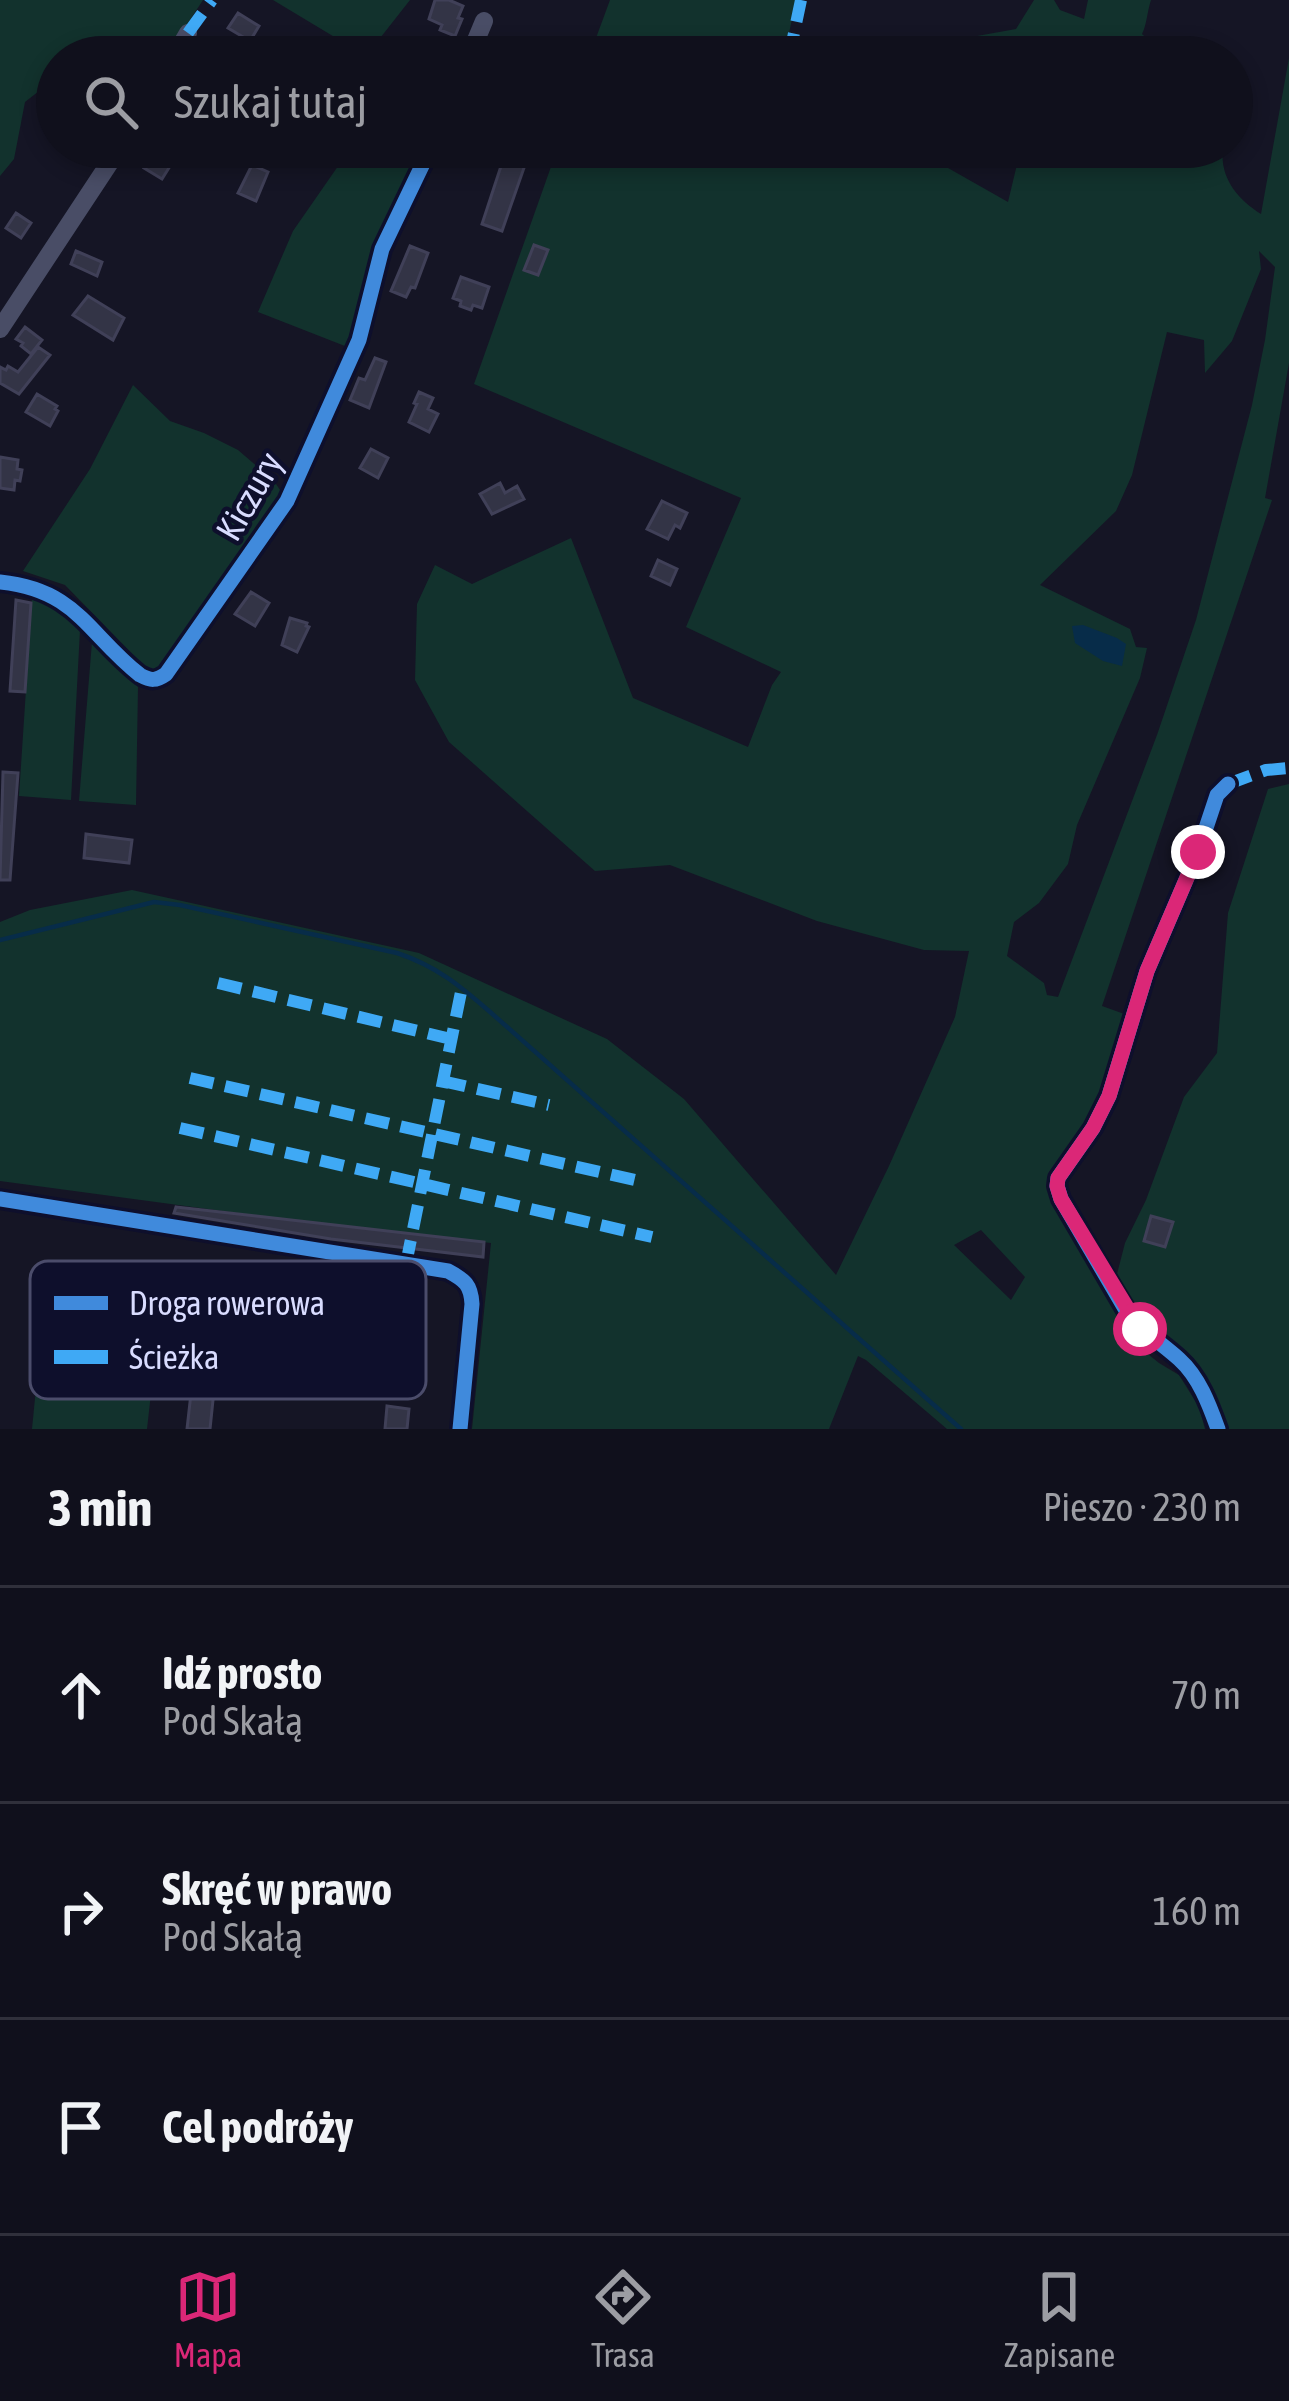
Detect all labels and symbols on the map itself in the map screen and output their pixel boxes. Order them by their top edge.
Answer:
street label: Kiczury [207,444,291,548]
route end [1171,825,1225,879]
legend [30,1261,426,1399]
text: Droga rowerowa [129,1284,325,1322]
route start [1113,1302,1167,1356]
text: Ścieżka [129,1338,219,1376]

